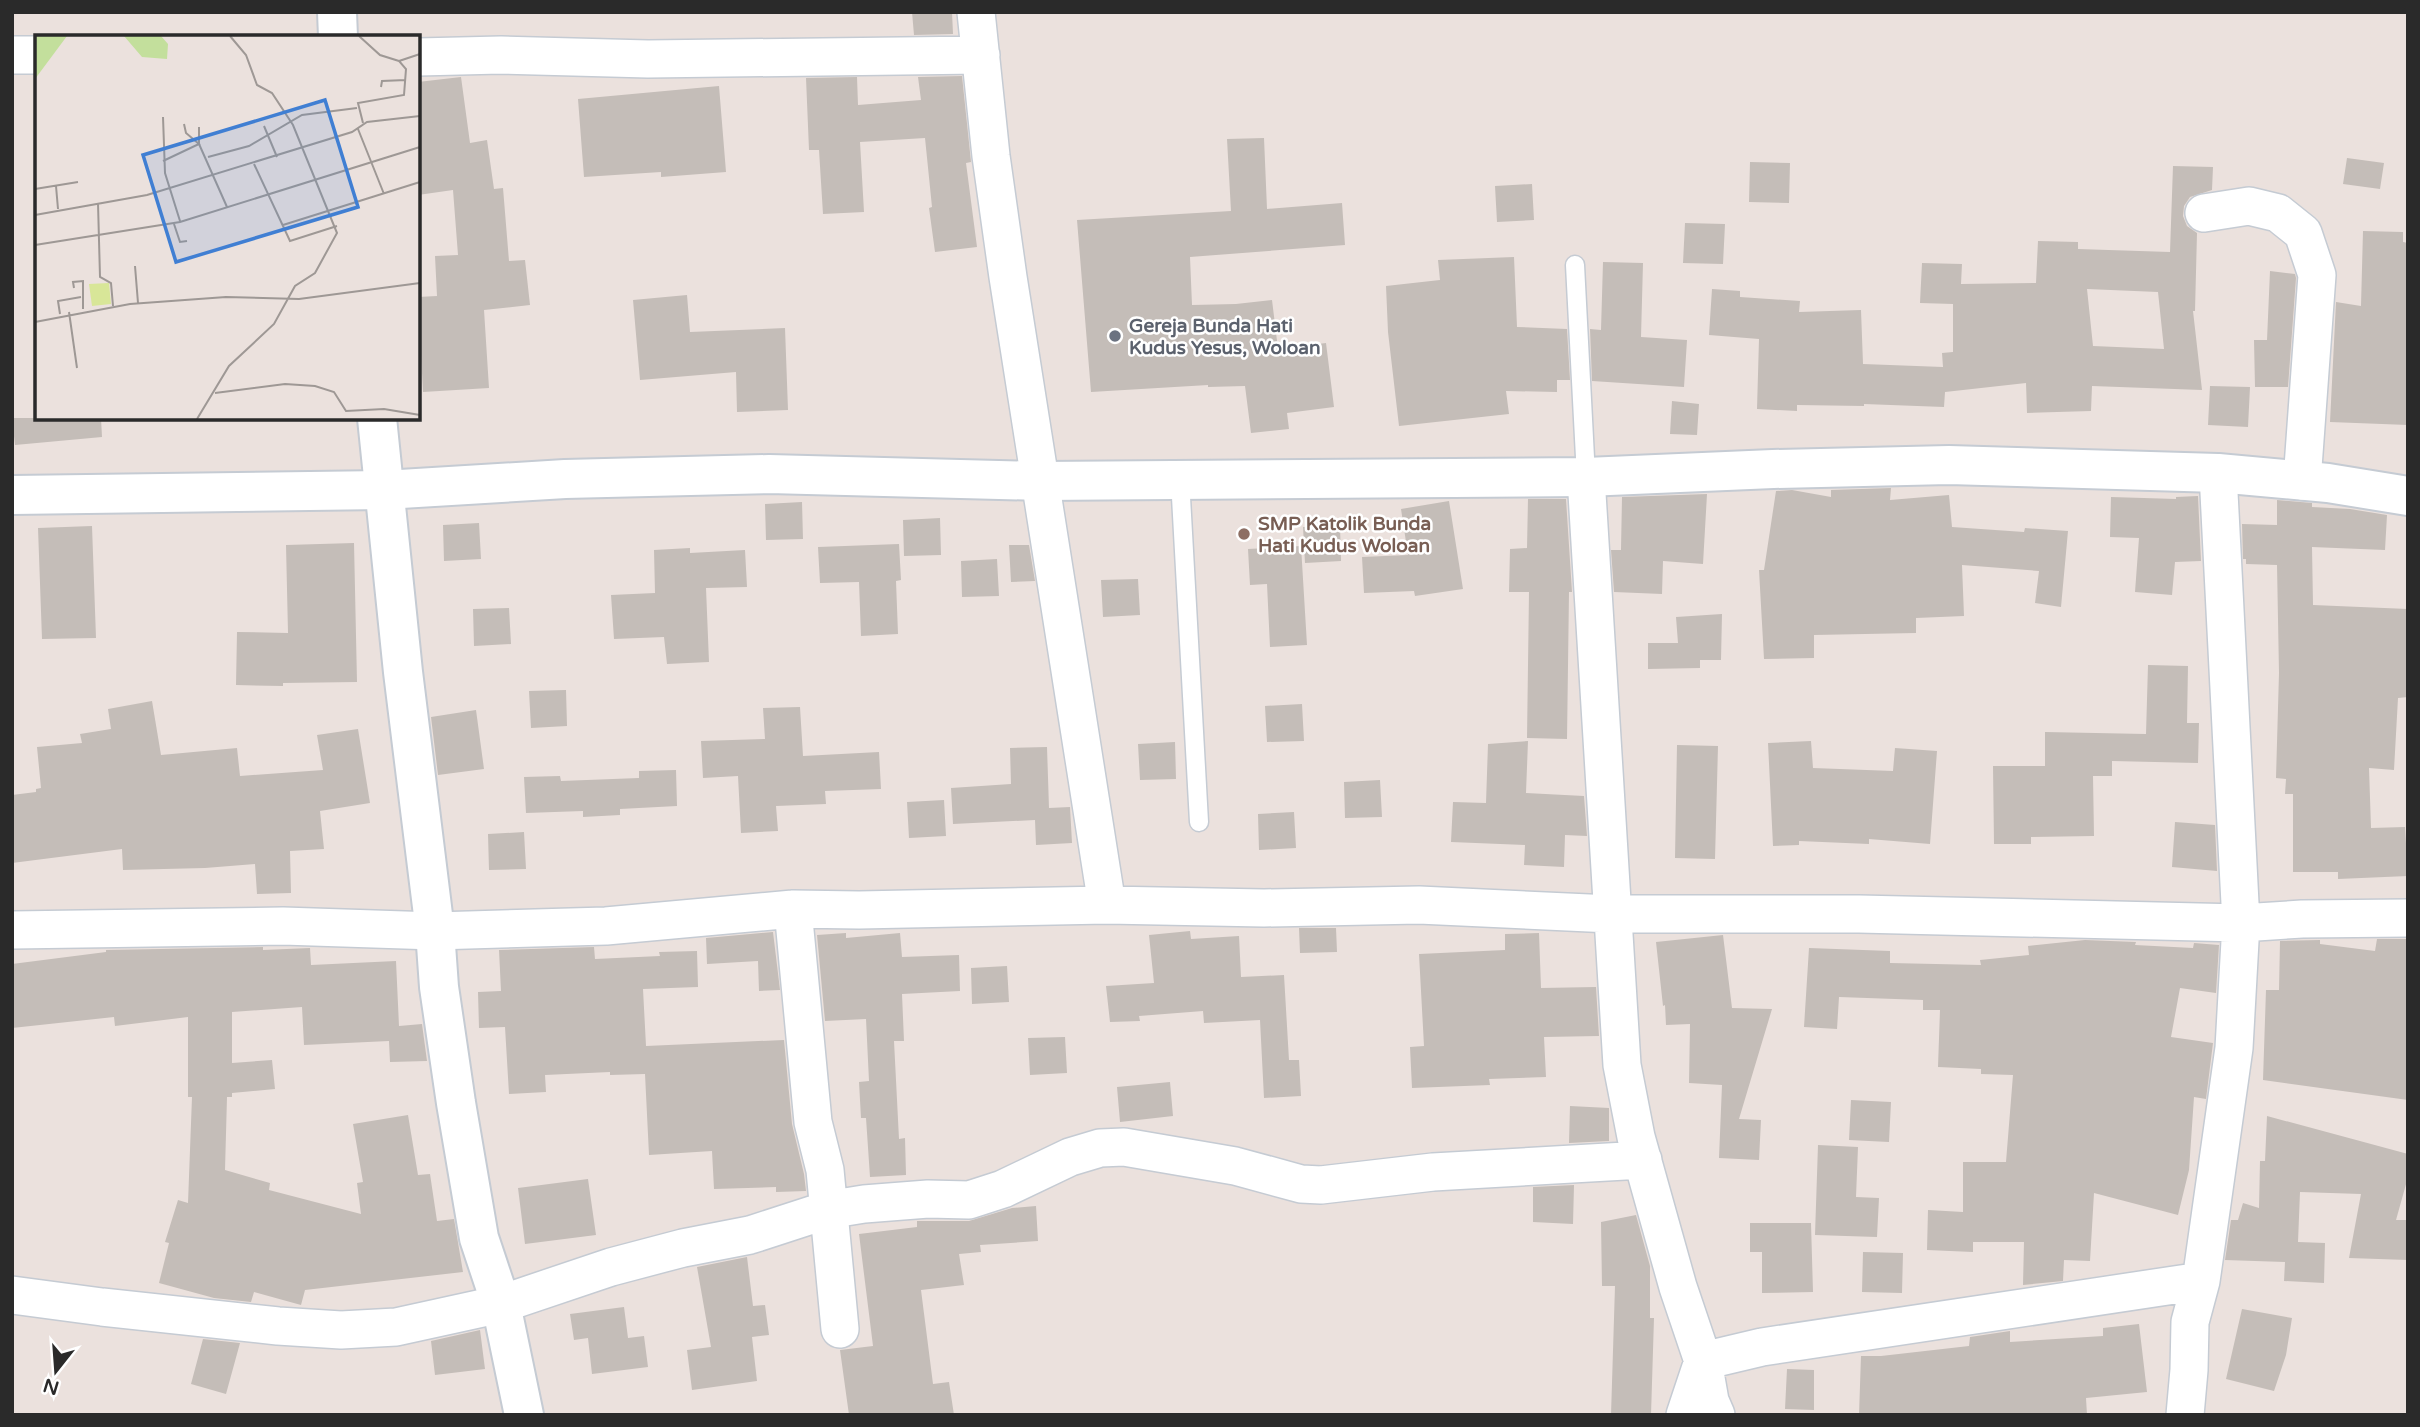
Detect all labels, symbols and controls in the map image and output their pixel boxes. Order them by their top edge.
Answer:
inset map [35,35,420,420]
place label: Gereja Bunda Hati Kudus Yesus, Woloan [1129,315,1321,359]
marker: Gereja Bunda Hati Kudus Yesus, Woloan [1107,328,1123,344]
place label: SMP Katolik Bunda Hati Kudus Woloan [1258,513,1431,557]
marker: SMP Katolik Bunda Hati Kudus Woloan [1236,526,1252,542]
north arrow [21,1336,91,1406]
text: N [41,1374,62,1399]

